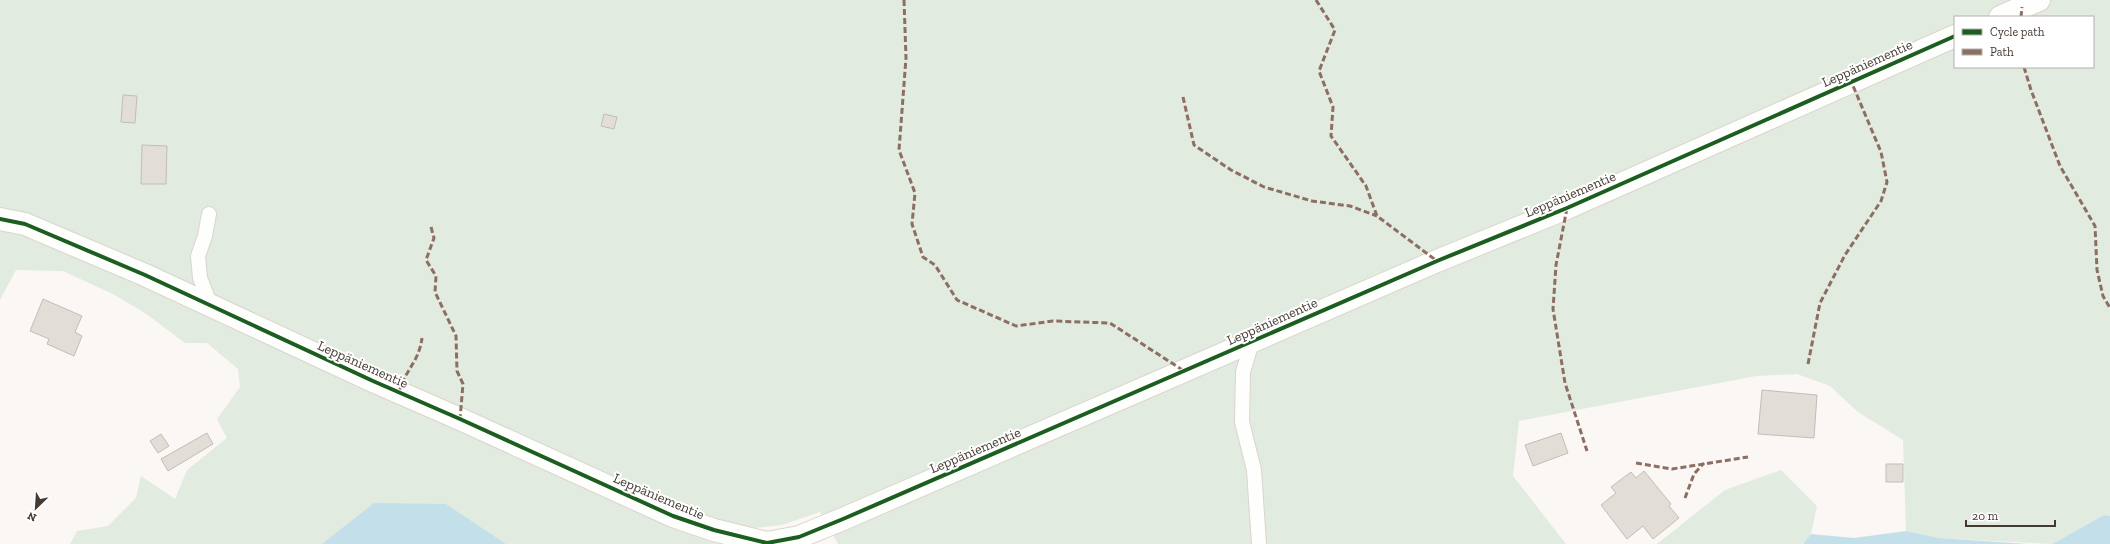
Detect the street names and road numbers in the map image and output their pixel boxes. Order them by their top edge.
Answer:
street label: Leppäniementie [1819,36,1915,91]
street label: Leppäniementie [1522,167,1619,221]
street label: Leppäniementie [1224,294,1320,349]
street label: Leppäniementie [315,337,411,392]
street label: Leppäniementie [927,423,1024,477]
street label: Leppäniementie [611,470,707,523]

